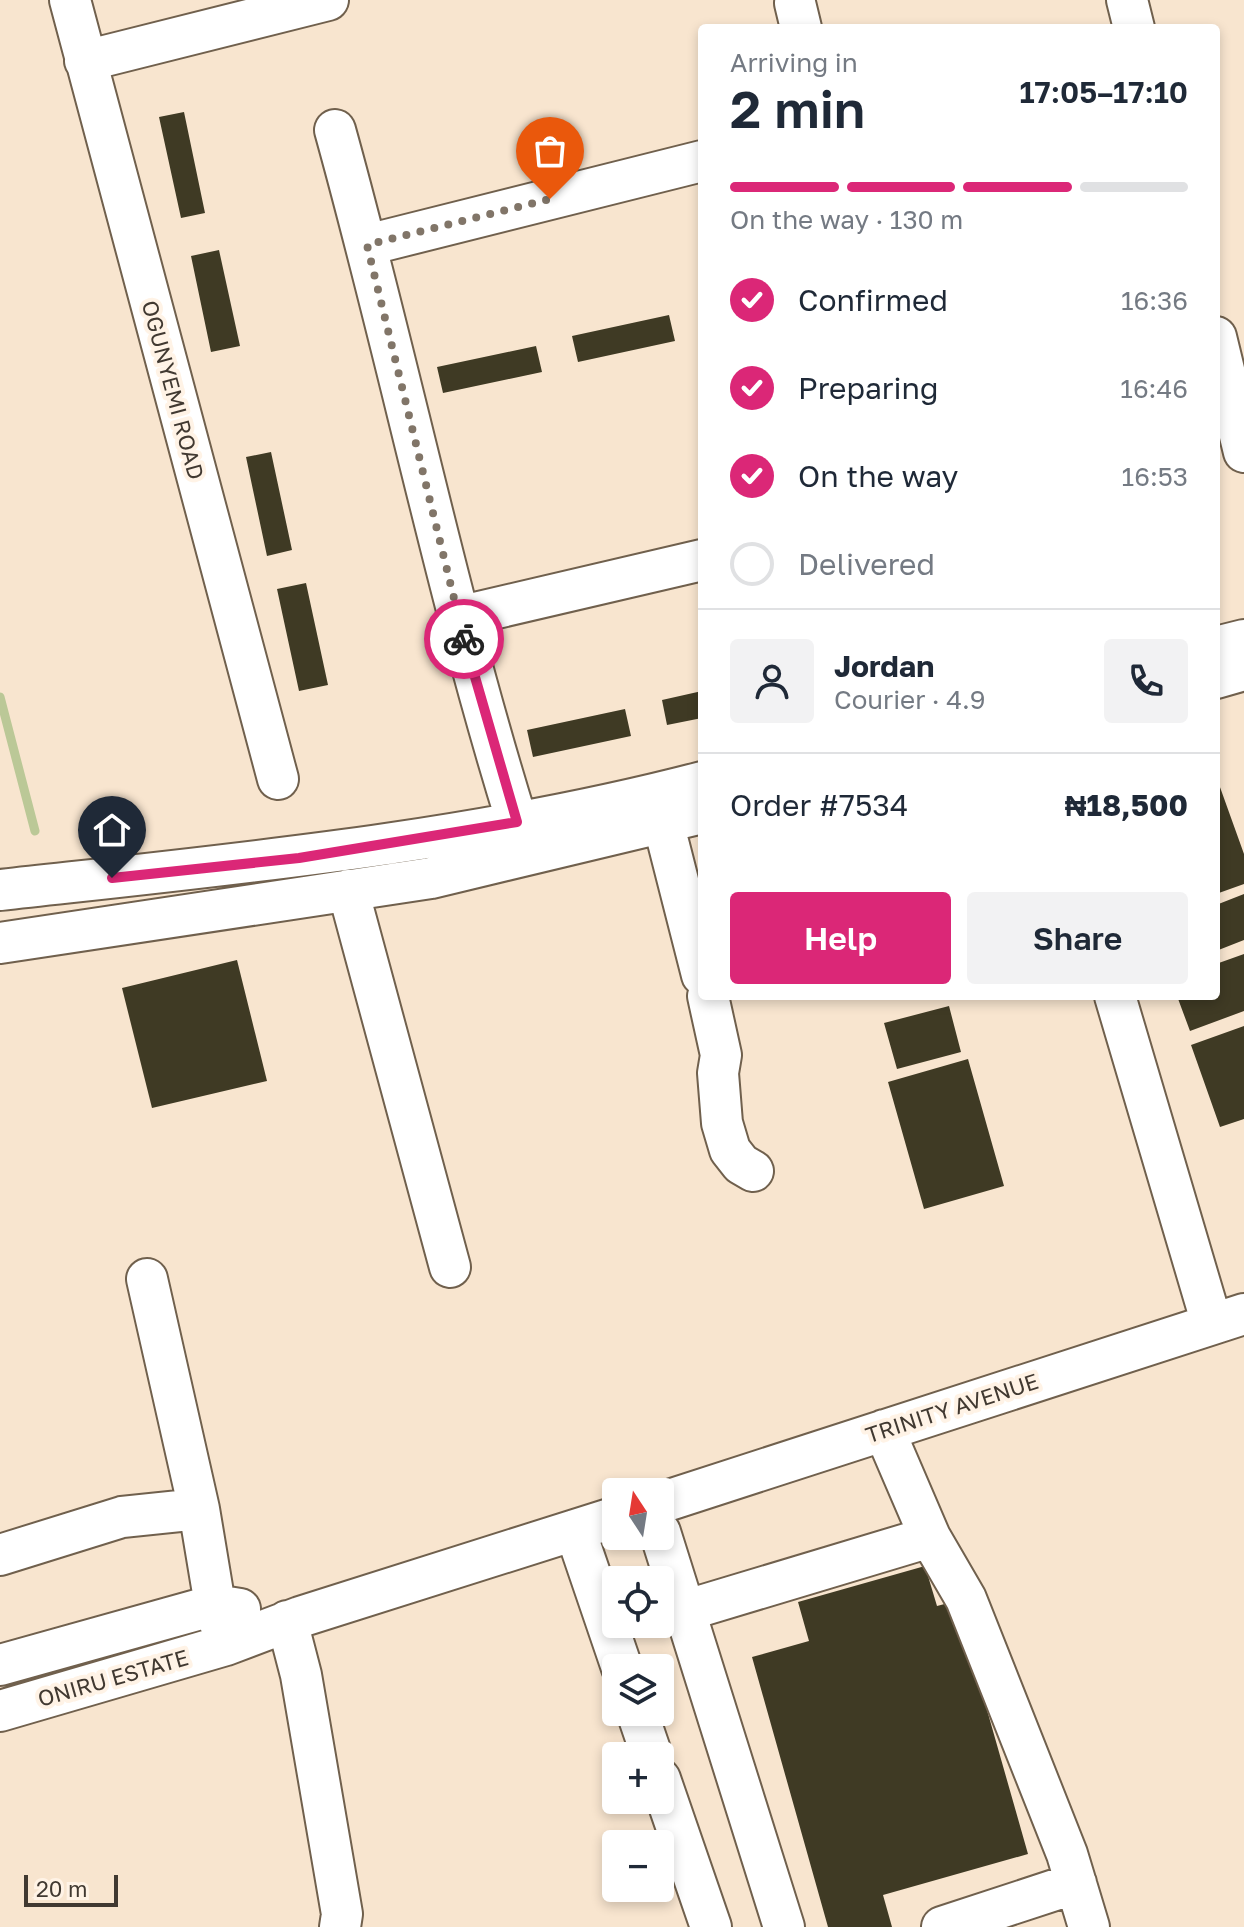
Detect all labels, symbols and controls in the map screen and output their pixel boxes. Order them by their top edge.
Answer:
text: Arriving in [730,47,858,78]
text: 17:05–17:10 [1019,74,1188,110]
text: 2 min [730,77,865,139]
pin [516,117,584,199]
icon: bag [528,129,572,173]
text: On the way · 130 m [730,204,963,235]
icon: check [730,278,774,322]
text: Confirmed [798,282,948,318]
text: 16:36 [1121,285,1188,316]
street label: OGUNYEMI ROAD [137,297,210,482]
icon: check [730,366,774,410]
text: Preparing [798,370,939,406]
text: 16:46 [1120,373,1188,404]
icon: check [730,454,774,498]
text: On the way [798,458,958,494]
text: 16:53 [1122,461,1188,492]
text: Delivered [798,546,935,582]
courier [424,599,504,679]
icon: bike [442,617,486,661]
button: person [730,639,814,723]
button: phone [1104,639,1188,723]
text: Jordan [834,648,934,684]
text: Courier · 4.9 [834,684,986,715]
text: Order #7534 [730,787,908,823]
text: ₦18,500 [1065,787,1188,823]
pin [78,796,146,878]
icon: home [90,808,134,852]
button: Help [730,892,951,984]
button: Share [967,892,1188,984]
street label: TRINITY AVENUE [862,1367,1042,1448]
north arrow [602,1478,674,1550]
map controls [602,1478,674,1902]
button: locate [602,1566,674,1638]
street label: ONIRU ESTATE [34,1643,191,1712]
button: layers [602,1654,674,1726]
button: + [602,1742,674,1814]
button: − [602,1830,674,1902]
scale bar [24,1871,118,1907]
text: 20 m [36,1875,87,1902]

